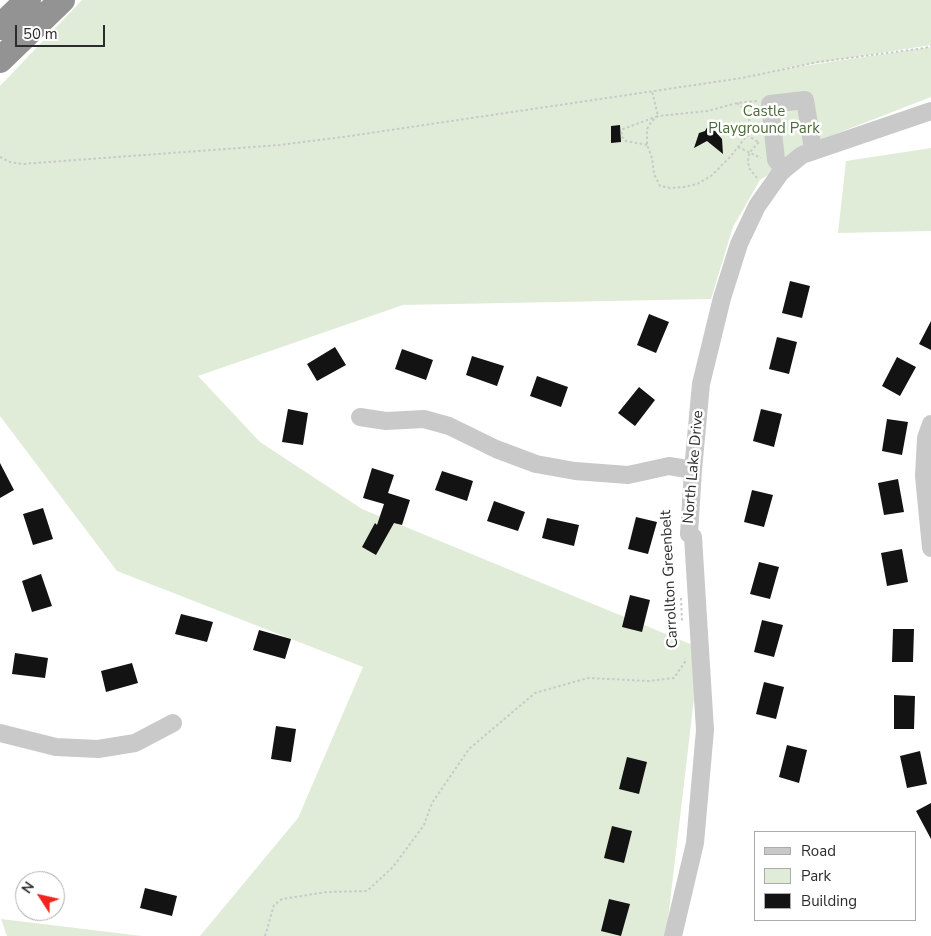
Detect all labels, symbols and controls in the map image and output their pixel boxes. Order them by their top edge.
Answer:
scale bar [18,15,108,47]
text: 50 m [23,24,58,44]
park label: Castle Playground Park [708,103,820,138]
street label: North Lake Drive [680,410,708,524]
street label: Carrollton Greenbelt [657,509,683,649]
legend [754,831,916,921]
text: Road [801,841,836,861]
text: Park [801,866,831,886]
north arrow [15,871,65,921]
text: N [17,878,39,897]
text: Building [801,891,857,911]

